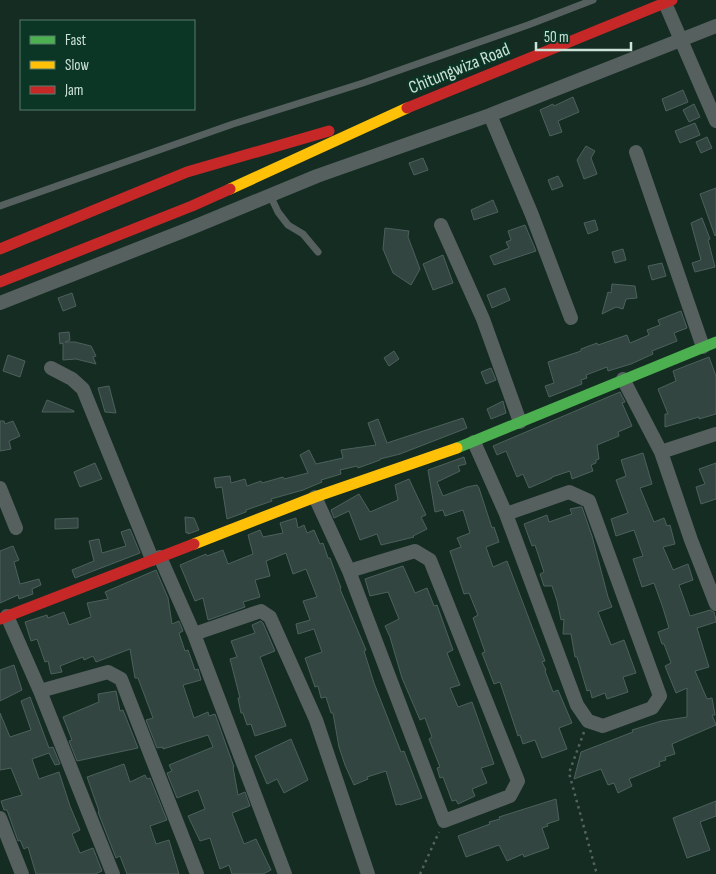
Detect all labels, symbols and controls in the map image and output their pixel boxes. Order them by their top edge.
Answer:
legend [20,20,195,110]
scale bar [536,20,631,52]
text: 50 m [544,28,569,47]
text: Fast [65,31,87,50]
street label: Chitungwiza Road [406,39,513,98]
text: Slow [65,56,89,75]
text: Jam [64,81,83,100]

